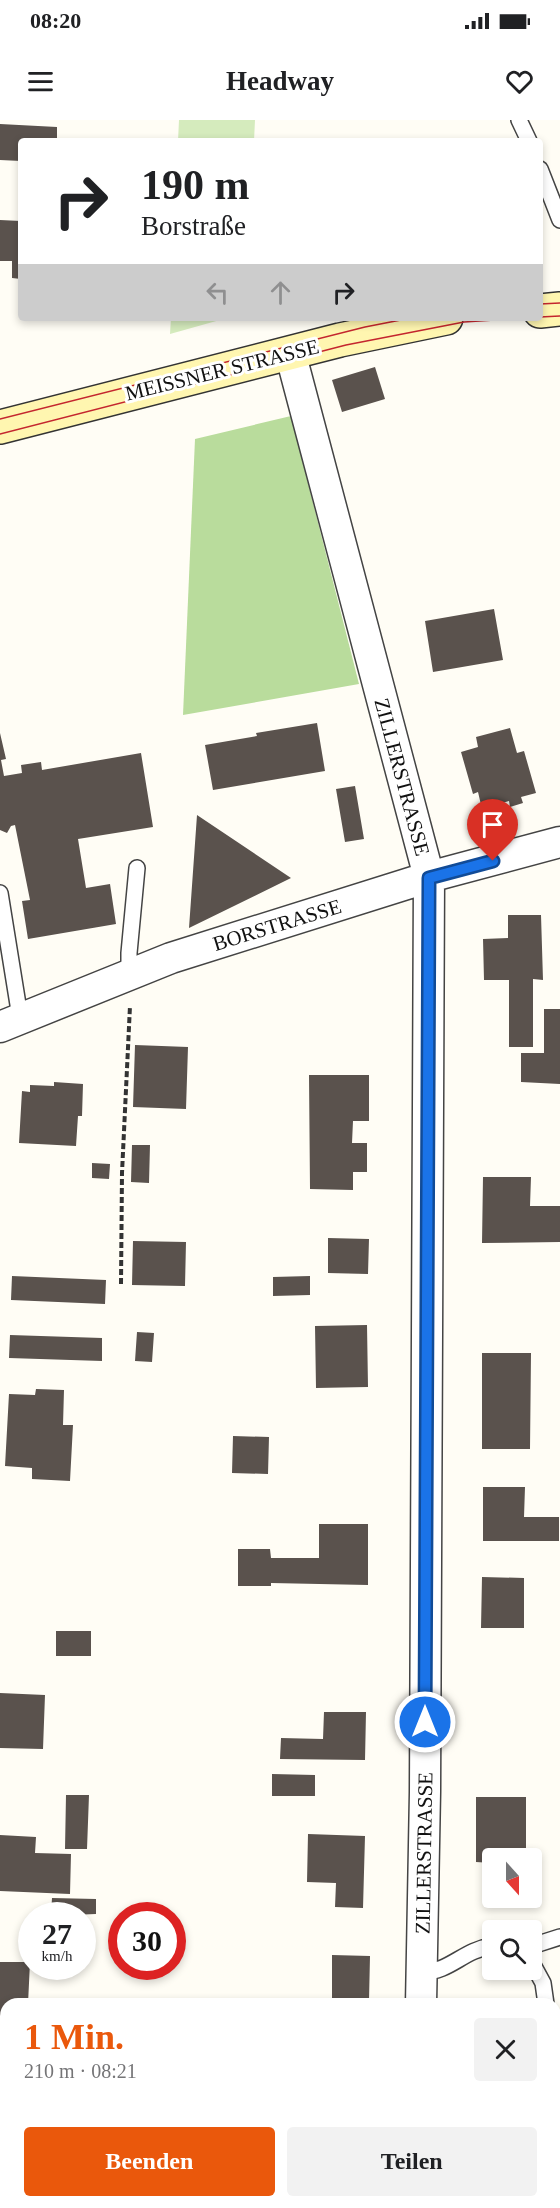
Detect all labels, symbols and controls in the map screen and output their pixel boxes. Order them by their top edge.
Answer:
text: 08:20 [30,8,81,33]
icon: menu [24,65,57,98]
icon: heart [503,65,536,98]
text: Headway [226,66,334,96]
icon: right [42,162,120,240]
text: 190 m [141,162,250,208]
text: Borstraße [141,211,246,241]
icon: left [201,276,234,309]
icon: ahead [264,276,297,309]
icon: right [327,276,360,309]
street label: MEISSNER STRASSE [123,334,321,406]
street label: ZILLERSTRASSE [369,696,435,858]
pin [467,799,518,861]
icon: arrive [476,808,509,841]
street label: BORSTRASSE [210,894,344,956]
position arrow [393,1690,457,1754]
street label: ZILLERSTRASSE [411,1772,437,1934]
north arrow [482,1848,542,1908]
map controls [482,1848,542,1980]
speed limit sign: 30 [108,1902,186,1980]
text: 27 [42,1917,72,1950]
button: search [482,1920,542,1980]
text: km/h [42,1948,72,1964]
text: 1 Min. [24,2017,124,2057]
button: close [474,2018,537,2081]
text: 210 m · 08:21 [24,2060,137,2082]
button: Beenden [24,2127,275,2196]
button: Teilen [287,2127,537,2196]

